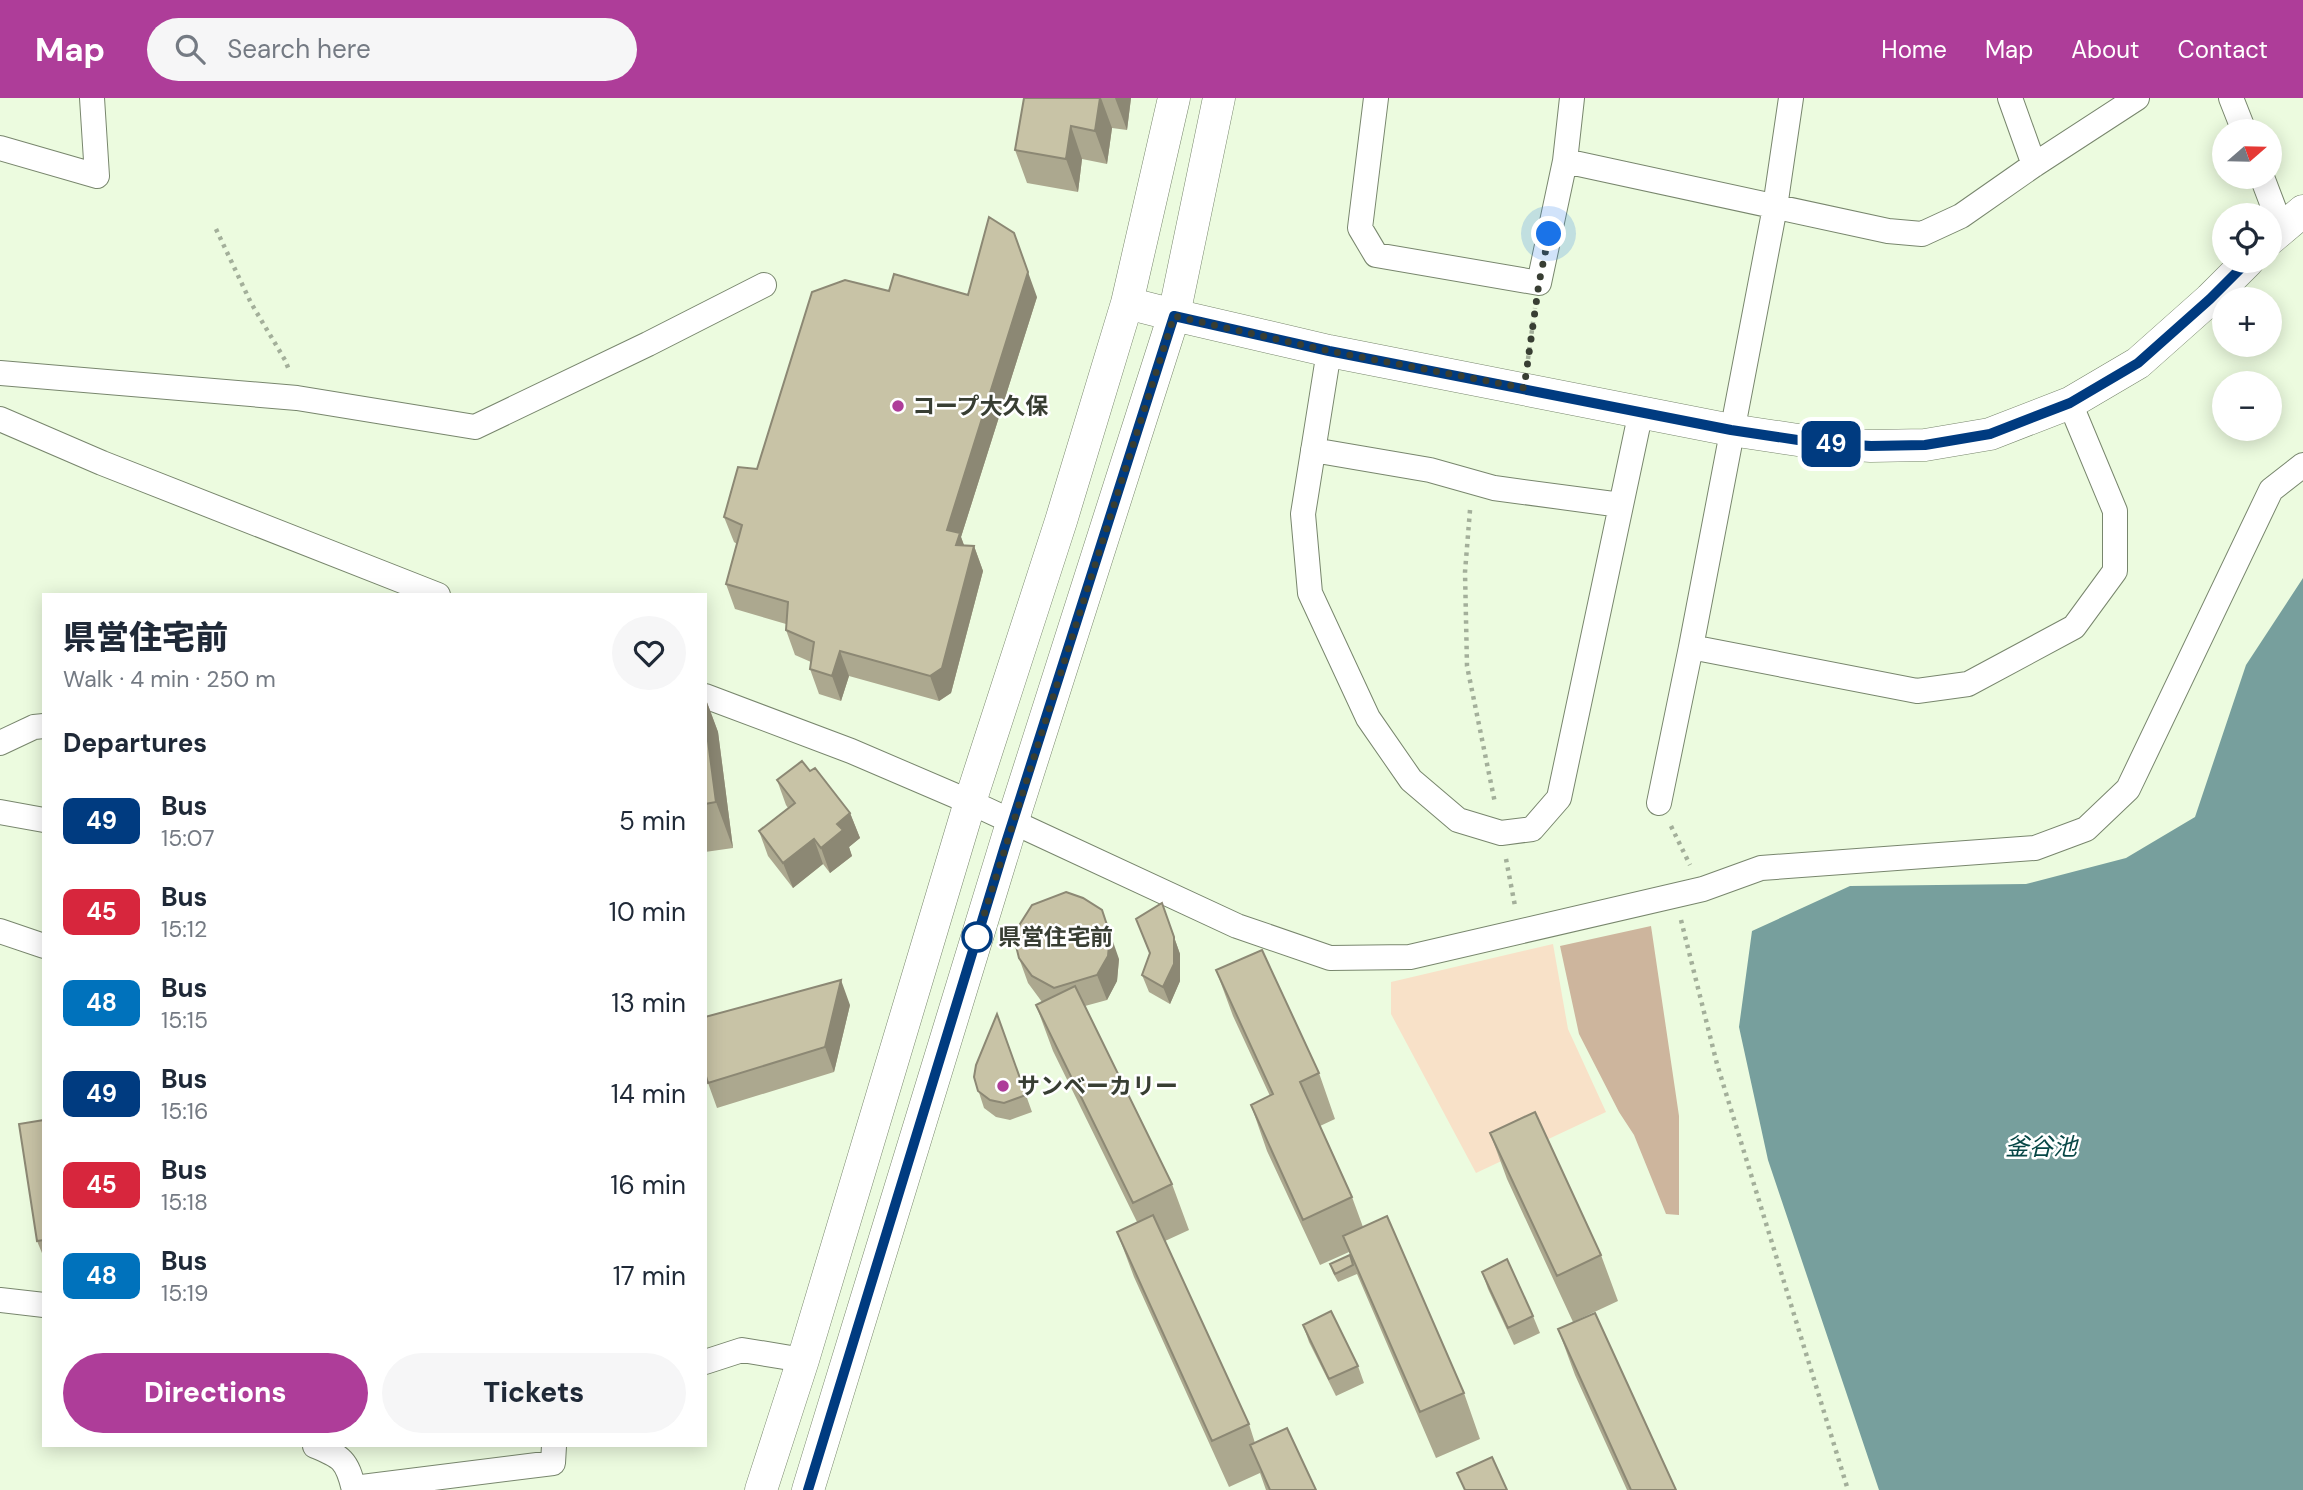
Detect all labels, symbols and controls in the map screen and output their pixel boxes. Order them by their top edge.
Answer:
search box [147,18,637,81]
text: Map [35,28,105,71]
icon: search [171,30,209,68]
text: Search here [227,32,371,66]
text: Home [1881,34,1947,65]
text: Map [1985,34,2033,65]
text: About [2071,34,2140,65]
text: Contact [2178,34,2268,65]
north arrow [2212,119,2282,189]
map controls [2212,119,2282,441]
button: locate [2212,203,2282,273]
your location [1531,216,1566,251]
button: + [2212,287,2282,357]
button: − [2212,371,2282,441]
place label: コープ大久保 [912,391,1049,421]
marker: コープ大久保 [890,398,906,414]
line badge: 49 [1800,421,1862,467]
text: 49 [1816,428,1846,459]
text: 県営住宅前 [63,616,228,659]
button: heart [612,616,686,690]
text: Walk · 4 min · 250 m [63,664,276,694]
text: Departures [63,726,207,760]
text: Bus [161,789,207,823]
text: 5 min [619,804,686,838]
text: 49 [86,805,117,836]
text: 15:07 [161,823,215,853]
text: Bus [161,880,207,914]
text: 10 min [609,895,686,929]
text: 45 [86,896,117,927]
text: 15:12 [161,914,207,944]
marker: 県営住宅前 [962,922,992,952]
place label: 県営住宅前 [998,922,1113,952]
text: Bus [161,971,207,1005]
text: 13 min [611,986,686,1020]
text: 48 [86,987,117,1018]
text: 15:15 [161,1005,208,1035]
text: Bus [161,1062,207,1096]
place label: サンベーカリー [1017,1071,1178,1101]
text: 14 min [611,1077,686,1111]
text: 49 [86,1078,117,1109]
marker: サンベーカリー [995,1078,1011,1094]
text: 15:16 [161,1096,208,1126]
water label: 釜谷池 [2005,1131,2079,1162]
text: Bus [161,1153,207,1187]
text: 16 min [610,1168,686,1202]
text: 45 [86,1169,117,1200]
text: 15:18 [161,1187,208,1217]
text: Bus [161,1244,207,1278]
text: 17 min [613,1259,686,1293]
text: 48 [86,1260,117,1291]
text: 15:19 [161,1278,208,1308]
button: Directions [63,1353,368,1433]
button: Tickets [382,1353,686,1433]

